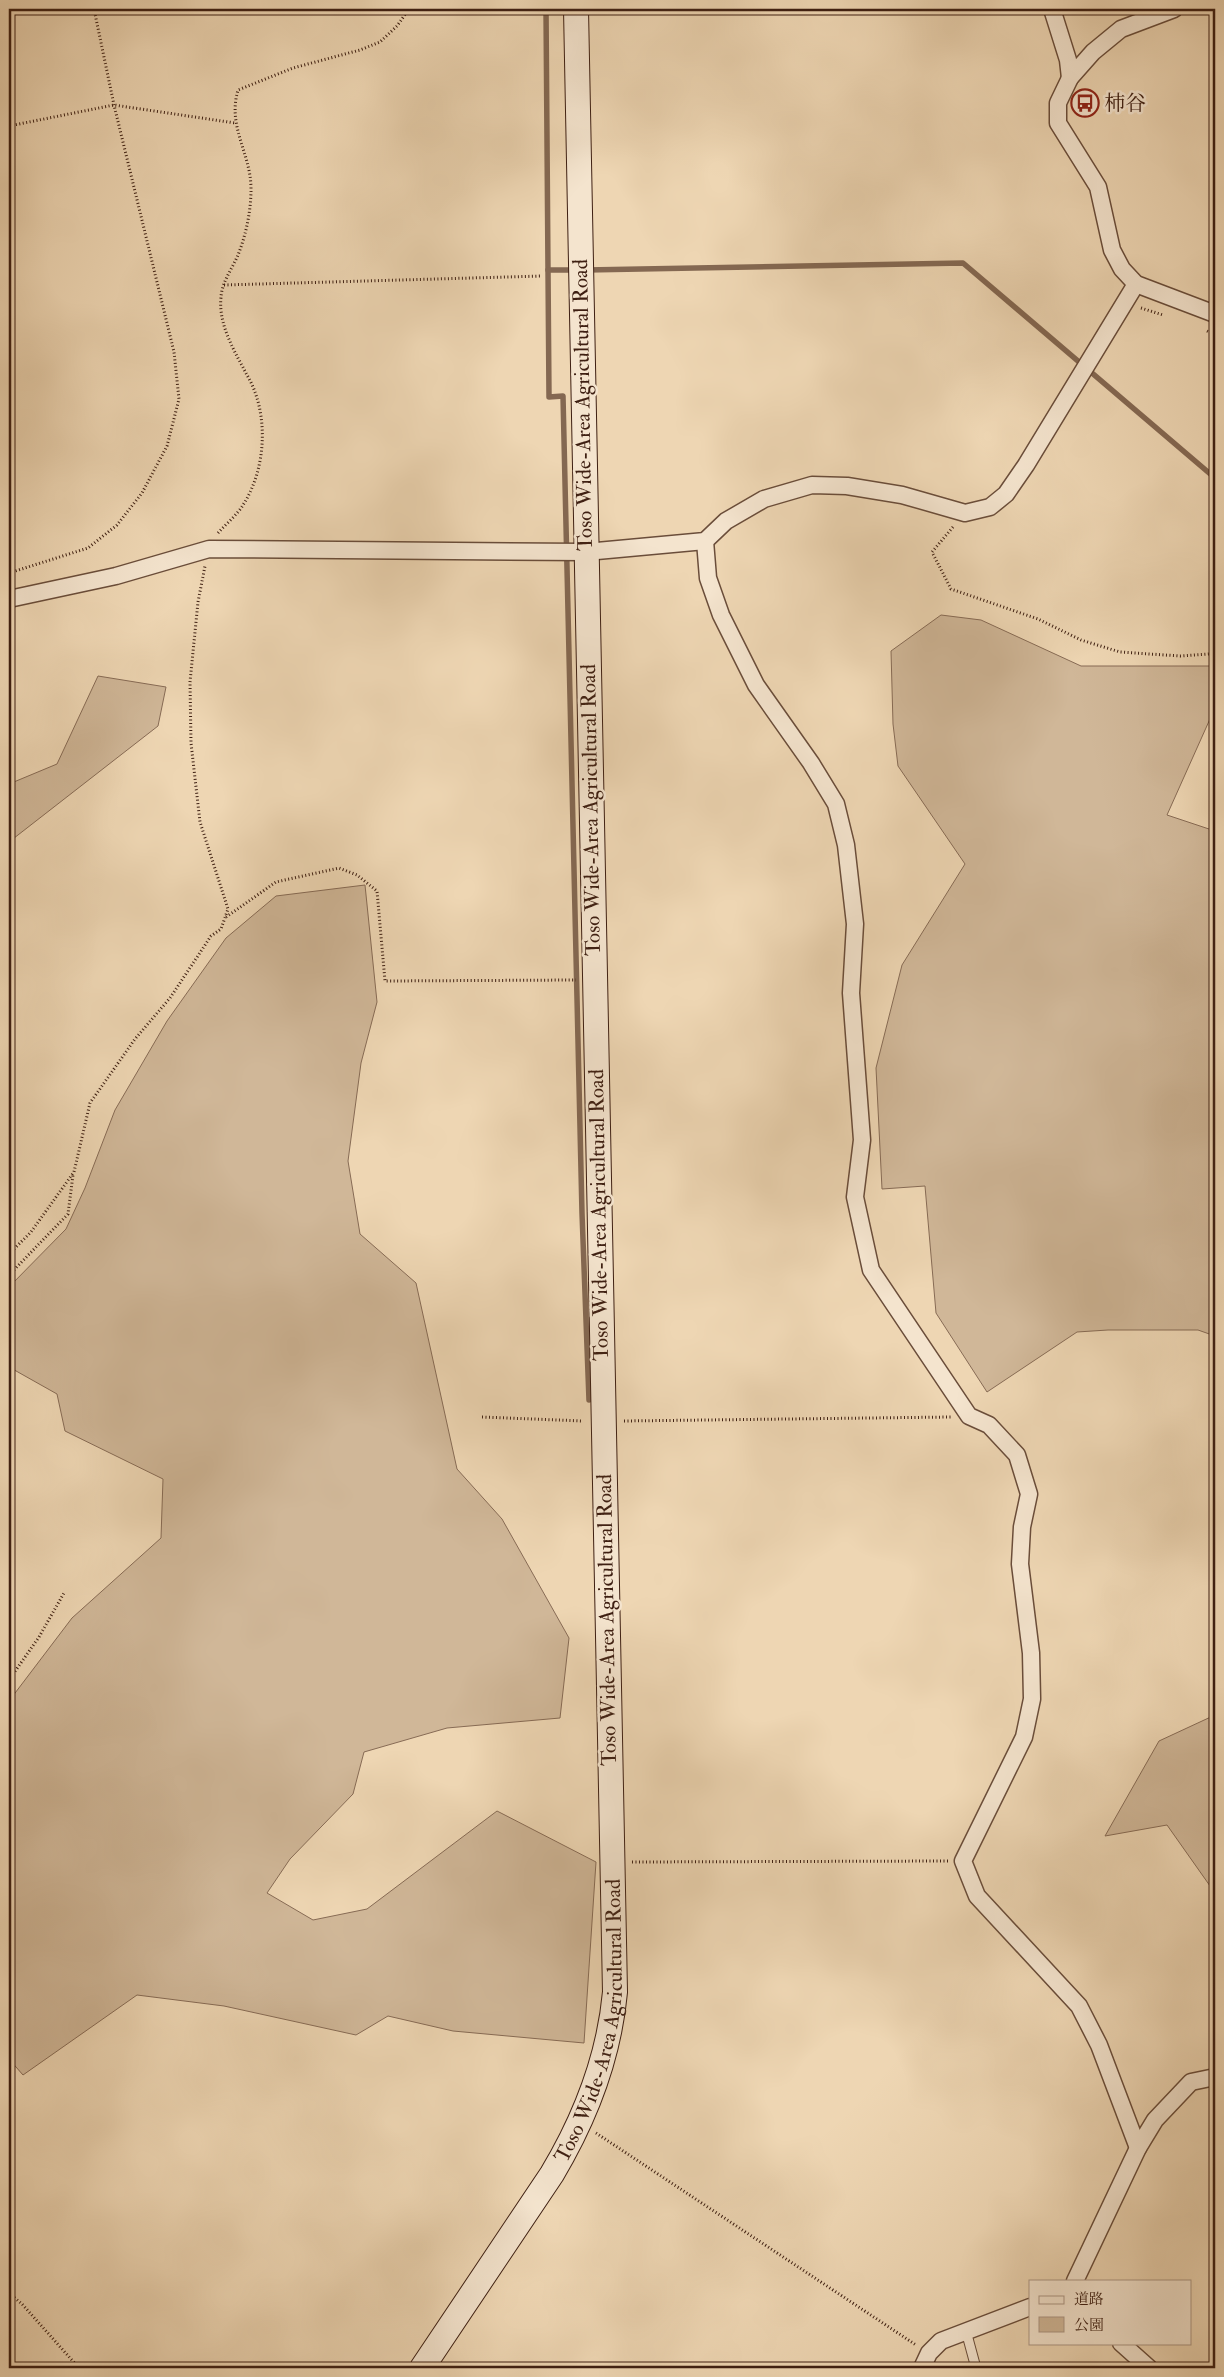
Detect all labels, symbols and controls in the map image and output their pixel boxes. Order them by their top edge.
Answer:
bus stop icon: 柿谷 [1070,88,1100,118]
place label: 柿谷 [1104,90,1146,117]
street label: Toso Wide-Area Agricultural Road [567,258,599,551]
street label: Toso Wide-Area Agricultural Road [575,663,607,956]
street label: Toso Wide-Area Agricultural Road [583,1068,615,1361]
street label: Toso Wide-Area Agricultural Road [591,1473,623,1766]
street label: Toso Wide-Area Agricultural Road [548,1878,629,2167]
legend [1029,2280,1192,2344]
text: 道路 [1074,2290,1104,2309]
text: 公園 [1074,2316,1104,2335]

